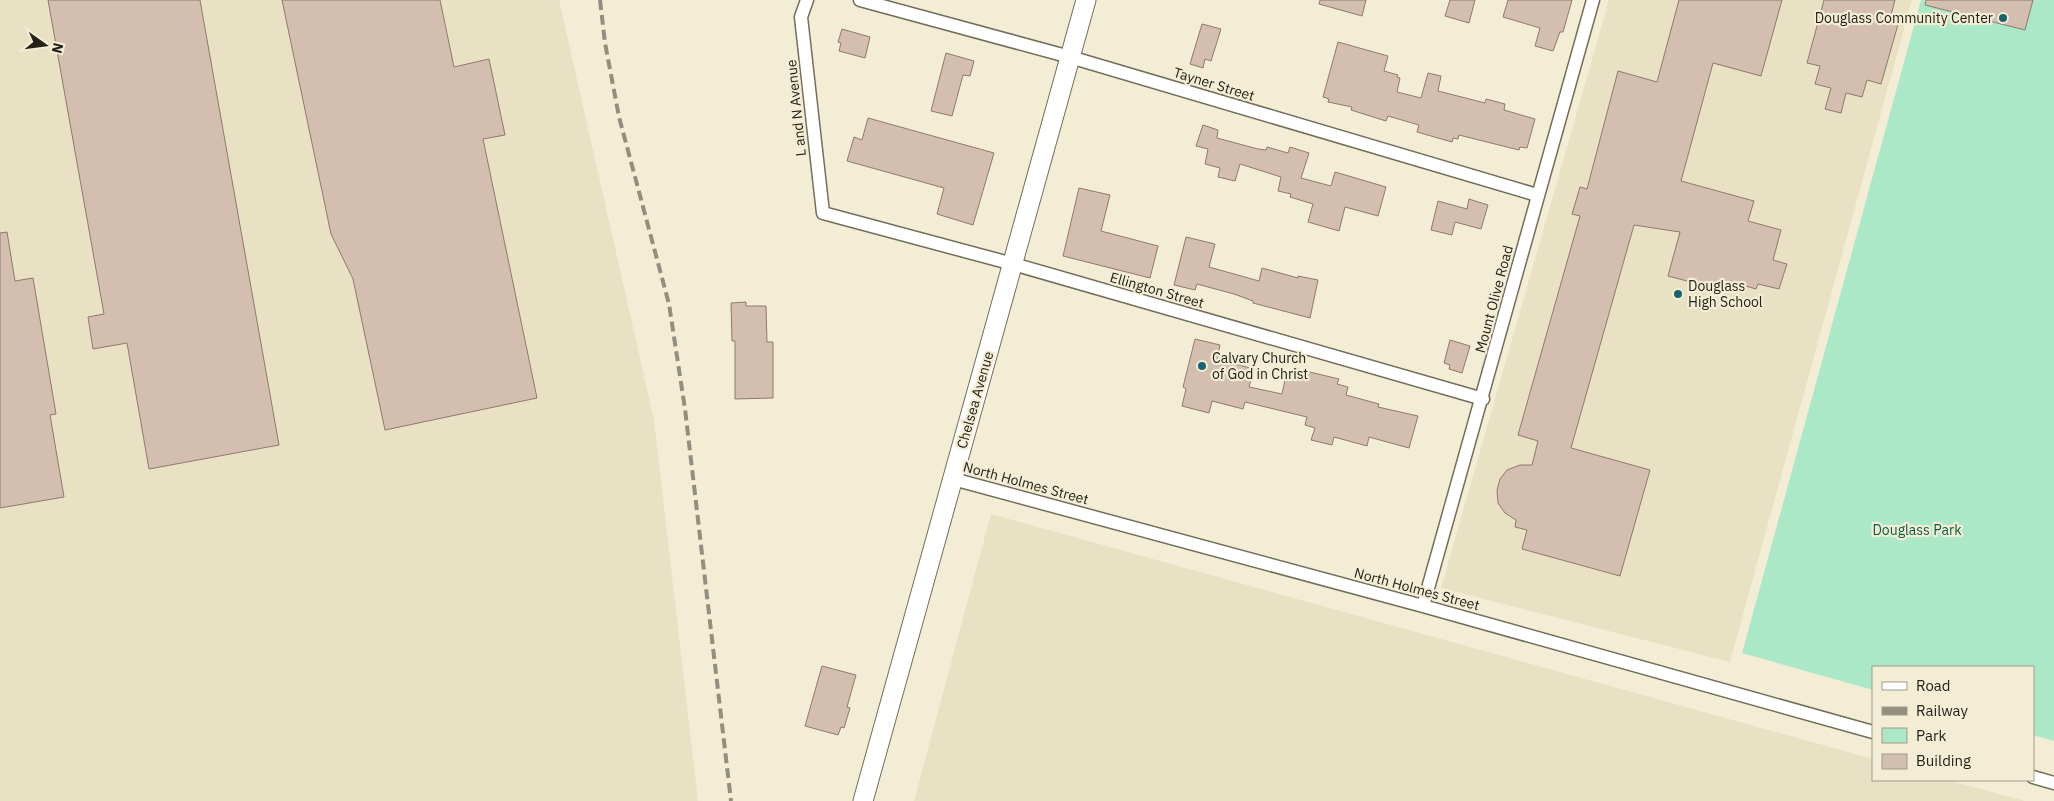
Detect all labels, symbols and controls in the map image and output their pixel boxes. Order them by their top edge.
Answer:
place label: Douglass Community Center [1815,9,1993,27]
marker: Douglass Community Center [1997,12,2009,24]
north arrow [20,20,70,70]
text: N [48,41,68,55]
street label: L and N Avenue [782,58,810,157]
street label: Tayner Street [1171,63,1257,105]
street label: Mount Olive Road [1471,243,1517,355]
street label: Ellington Street [1108,268,1206,312]
place label: Douglass High School [1688,277,1763,311]
marker: Douglass High School [1672,288,1684,300]
street label: Chelsea Avenue [953,349,998,451]
place label: Calvary Church of God in Christ [1212,349,1308,383]
marker: Calvary Church of God in Christ [1196,360,1208,372]
street label: North Holmes Street [961,458,1091,508]
park label: Douglass Park [1872,521,1962,539]
street label: North Holmes Street [1352,564,1482,614]
legend [1872,666,2034,781]
text: Road [1916,676,1951,695]
text: Railway [1916,701,1969,720]
text: Park [1916,726,1946,745]
text: Building [1916,751,1971,770]

